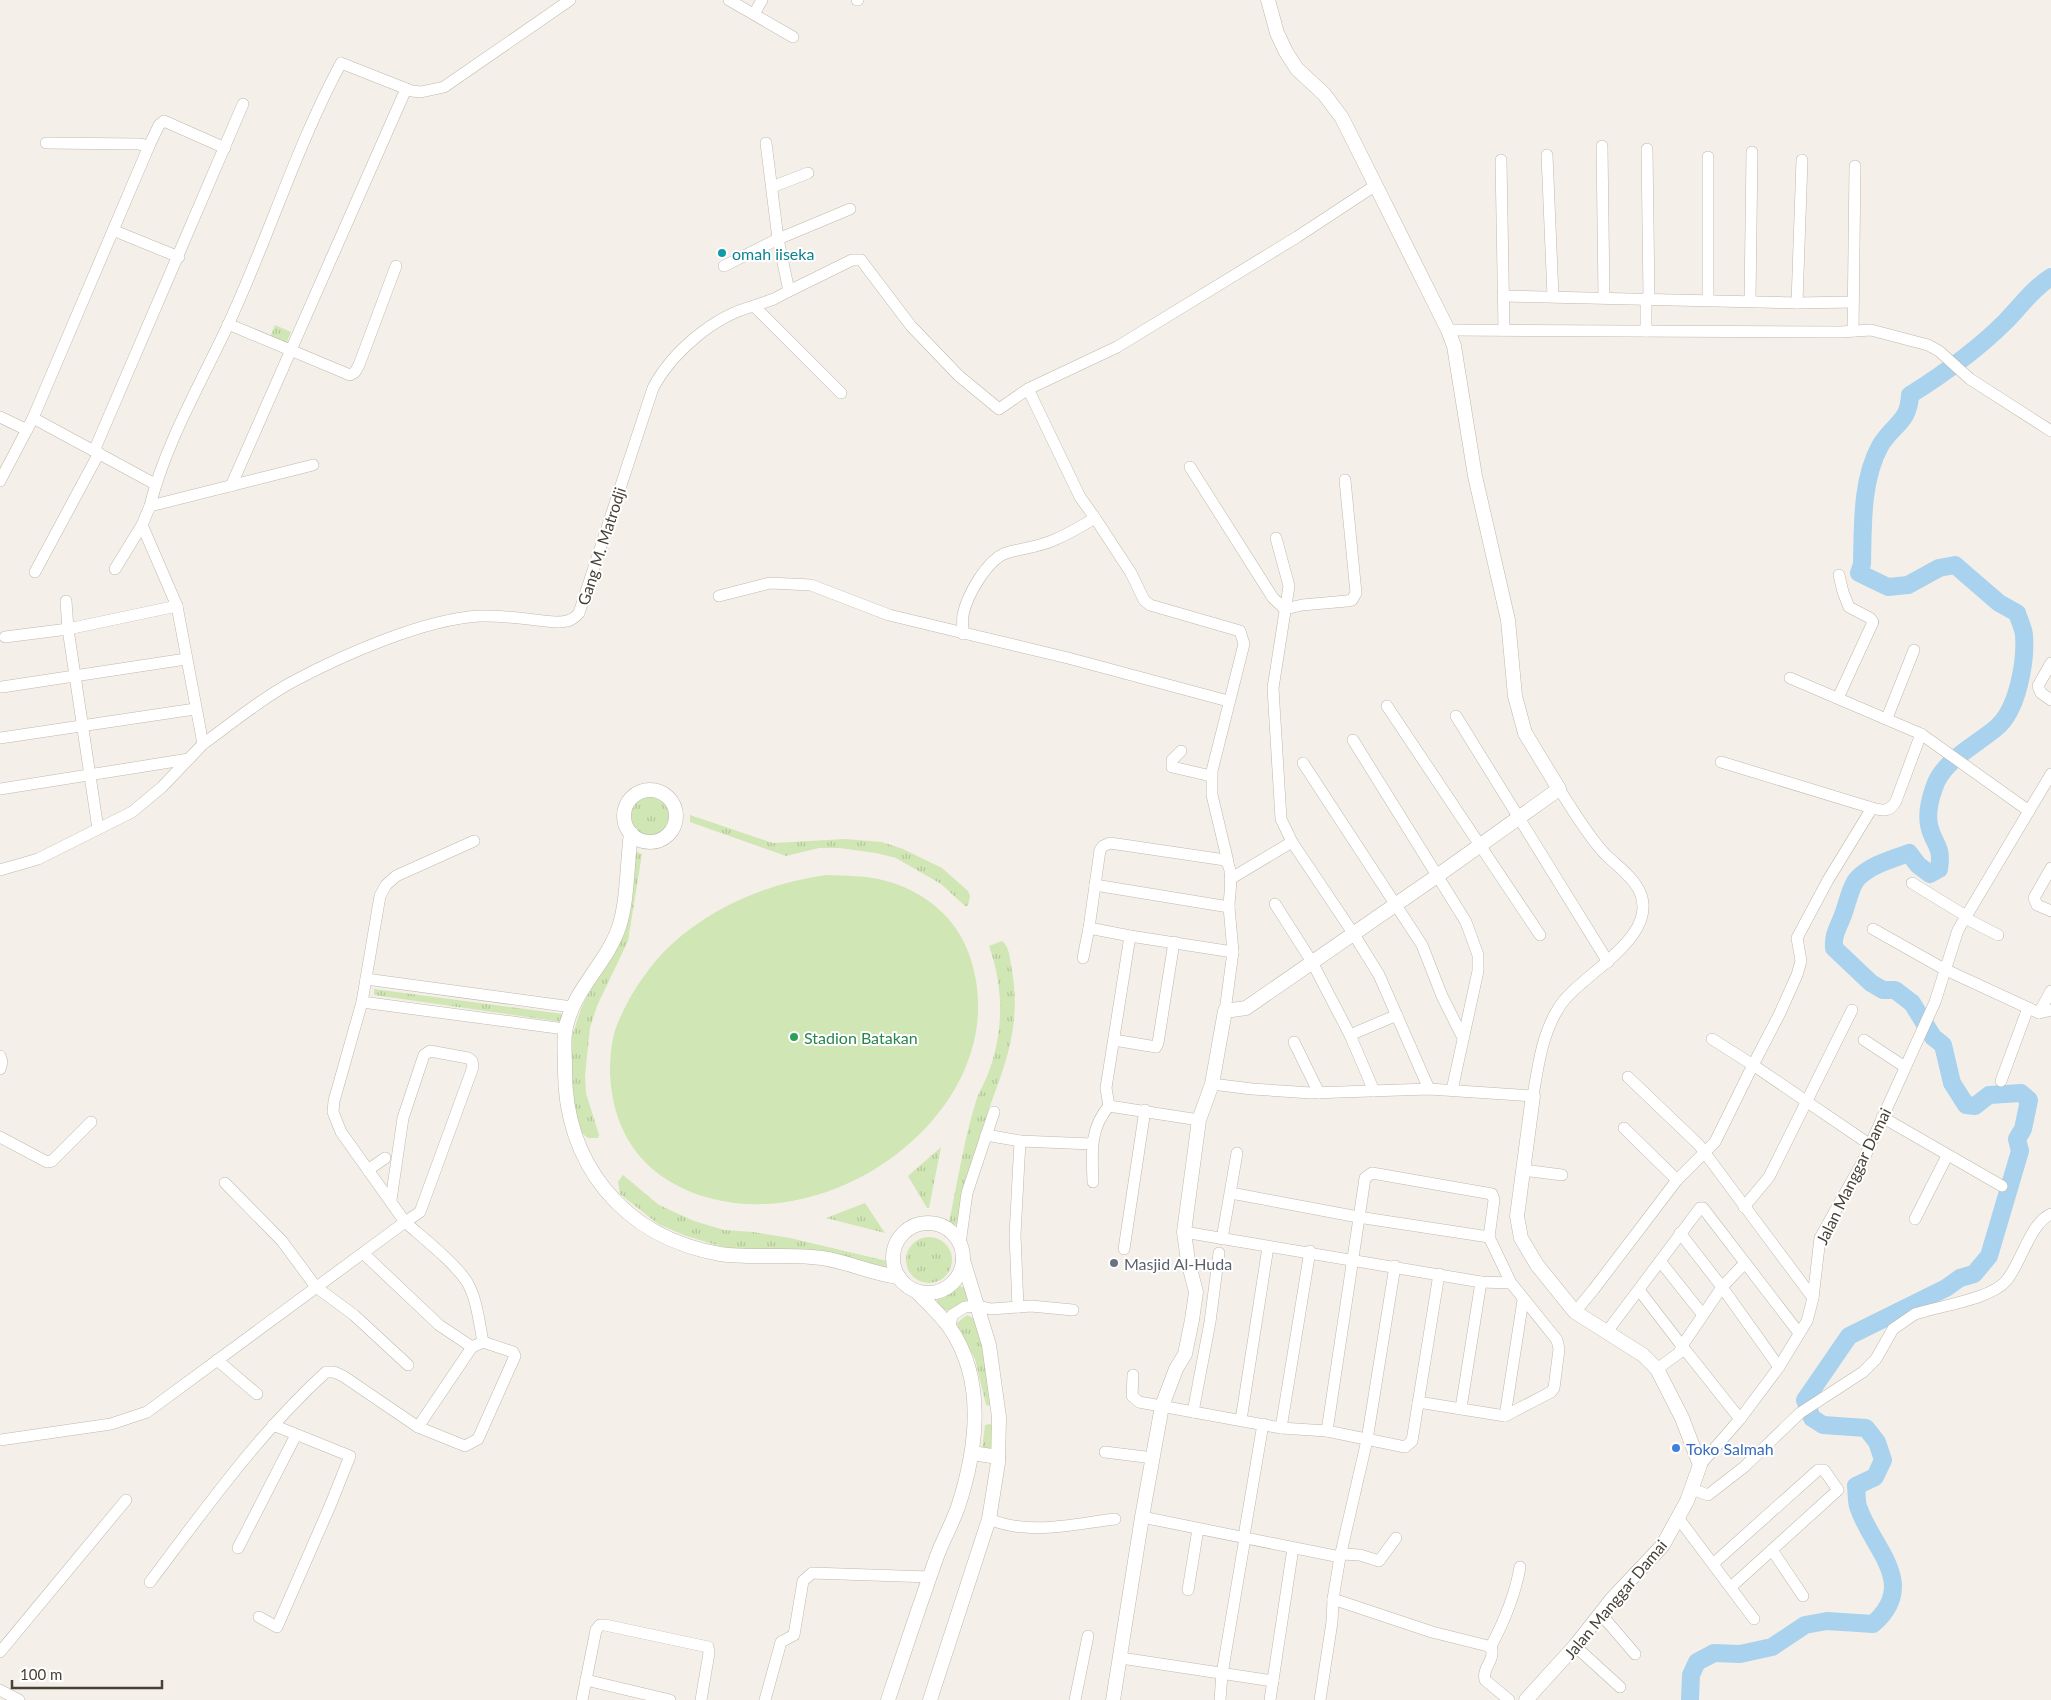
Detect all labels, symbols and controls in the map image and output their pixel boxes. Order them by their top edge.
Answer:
place label: omah iiseka [732,244,814,263]
marker: omah iiseka [716,247,728,259]
street label: Gang M. Matrodji [573,485,629,607]
place label: Stadion Batakan [804,1028,918,1047]
marker: Stadion Batakan [788,1031,800,1043]
street label: Jalan Manggar Damai [1812,1105,1894,1247]
place label: Masjid Al-Huda [1124,1254,1232,1273]
marker: Masjid Al-Huda [1108,1257,1120,1269]
place label: Toko Salmah [1686,1439,1774,1458]
marker: Toko Salmah [1670,1442,1682,1454]
street label: Jalan Manggar Damai [1560,1536,1670,1662]
scale bar [12,1658,162,1690]
text: 100 m [20,1665,62,1683]

